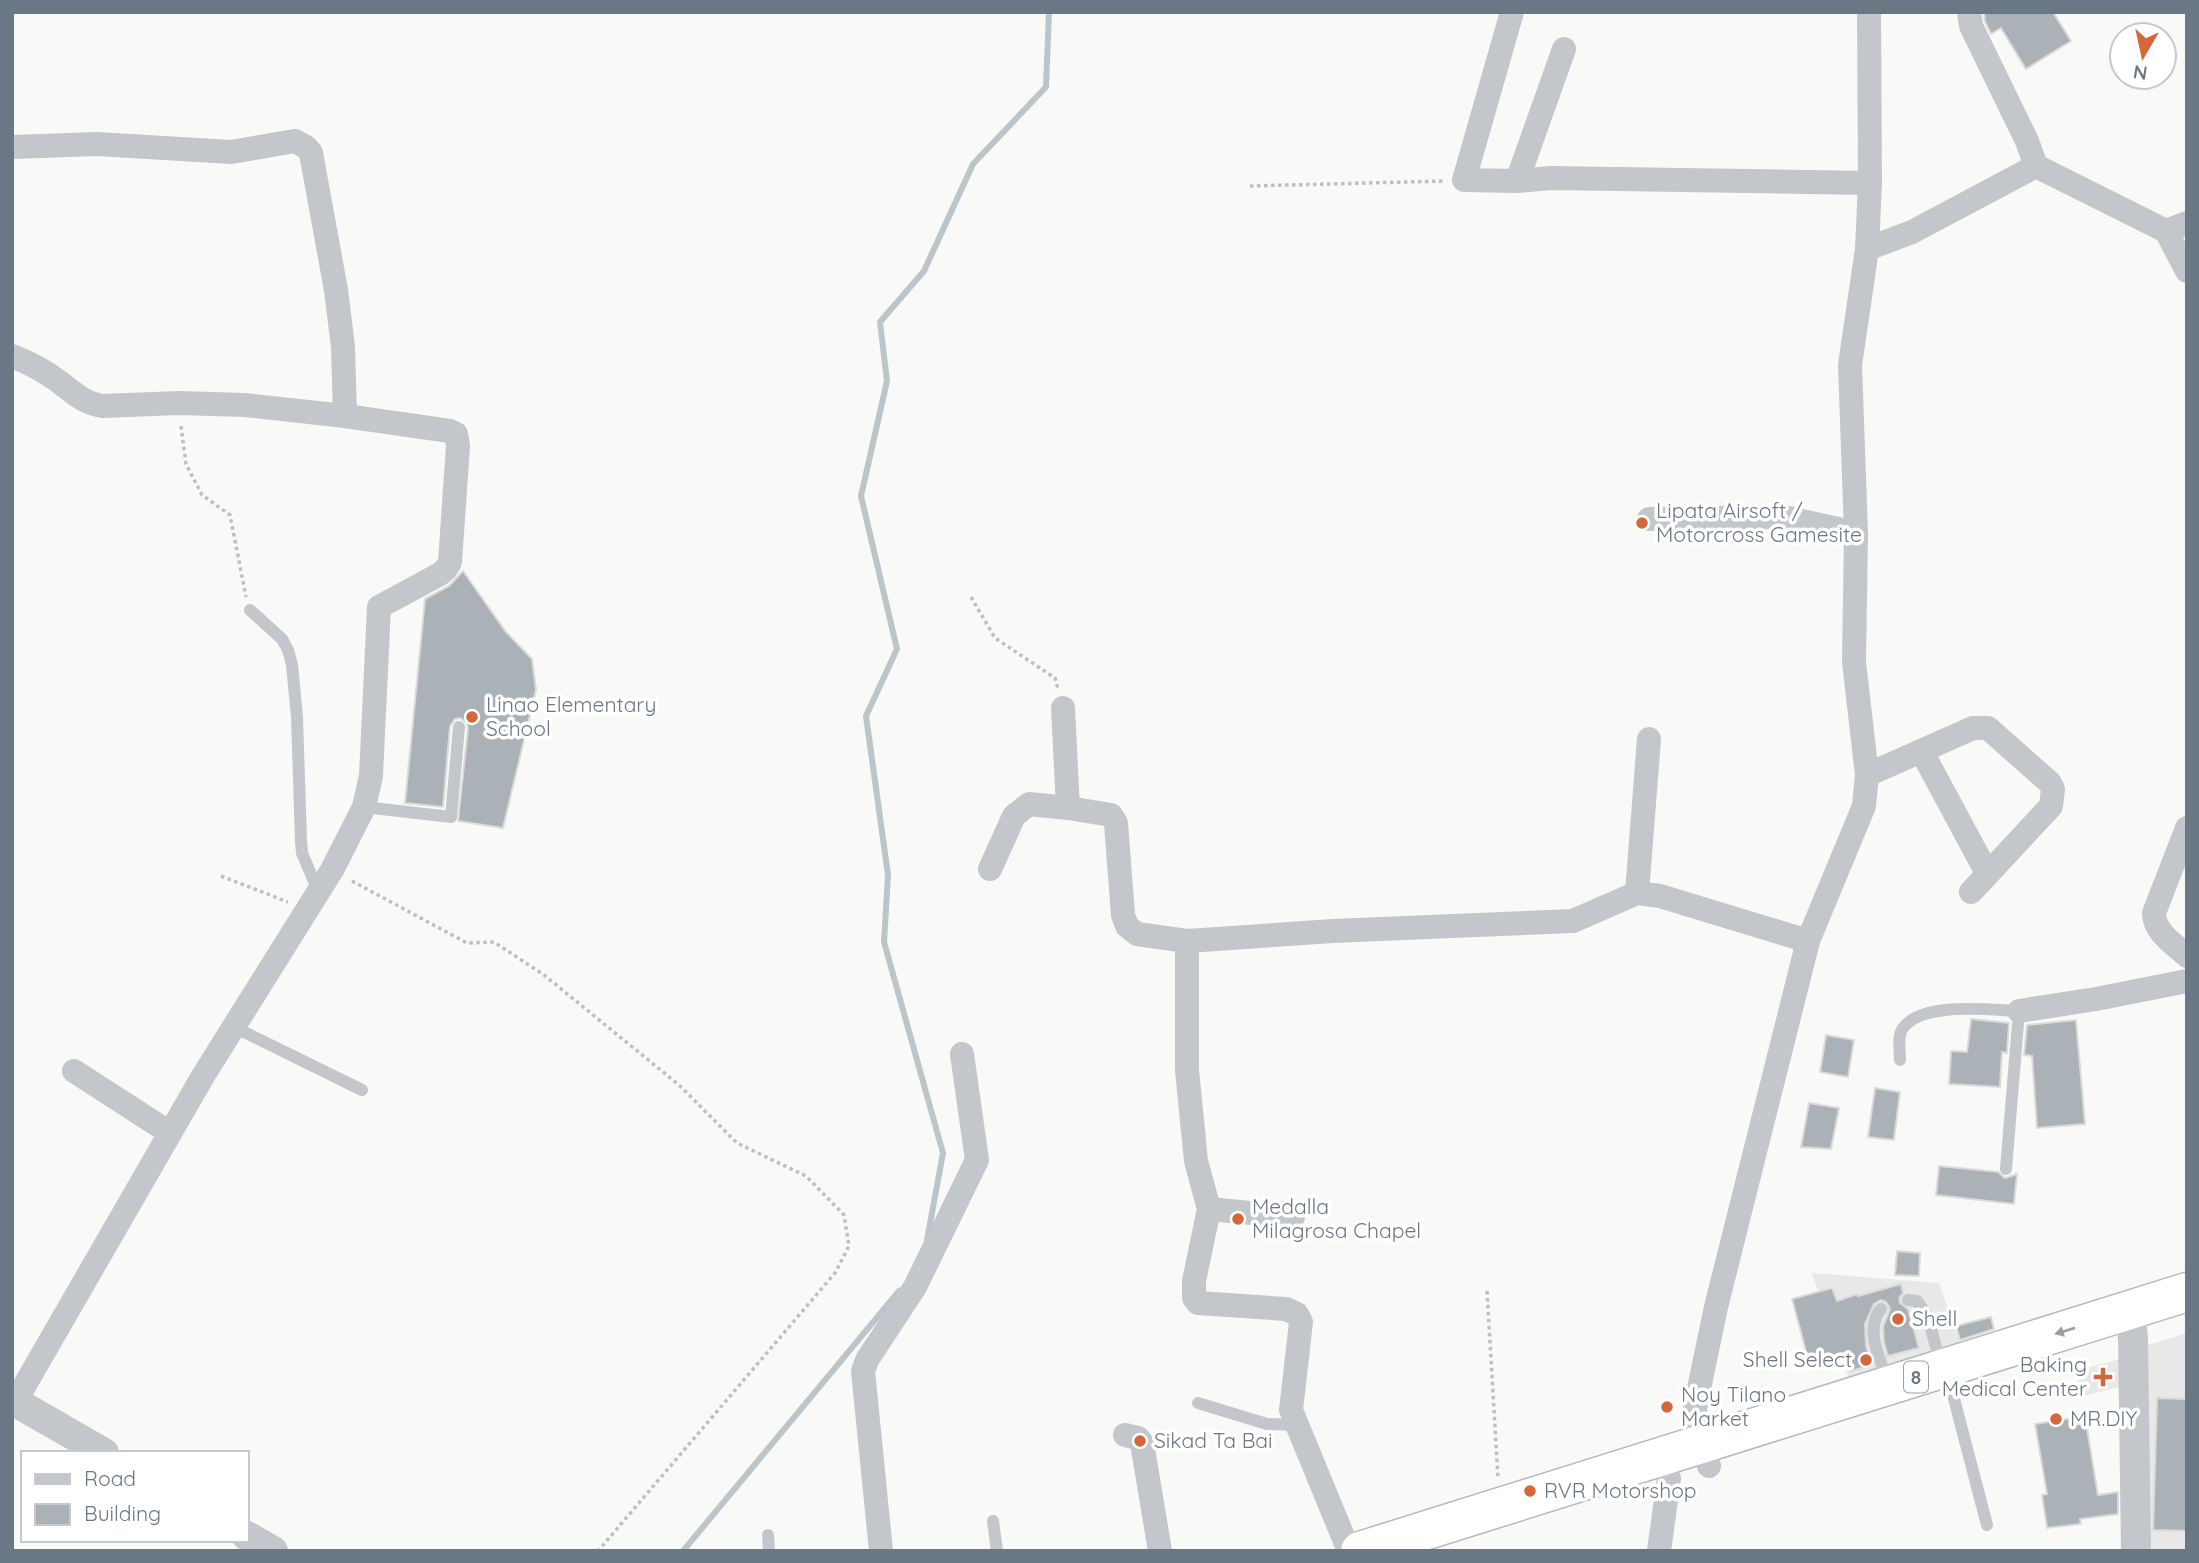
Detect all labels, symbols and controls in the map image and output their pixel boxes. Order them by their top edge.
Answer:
north arrow [2108,21,2178,91]
text: N [2132,60,2149,86]
place label: Lipata Airsoft / Motorcross Gamesite [1656,497,1862,547]
marker: Lipata Airsoft / Motorcross Gamesite [1634,515,1650,531]
place label: Linao Elementary School [486,691,656,741]
marker: Linao Elementary School [464,709,480,725]
place label: Medalla Milagrosa Chapel [1252,1193,1421,1243]
marker: Medalla Milagrosa Chapel [1230,1211,1246,1227]
place label: Shell [1912,1305,1957,1331]
marker: Shell [1890,1311,1906,1327]
one-way arrow [2054,1326,2075,1336]
place label: Shell Select [1743,1346,1852,1372]
place label: Baking Medical Center [1942,1351,2087,1401]
marker: Shell Select [1858,1352,1874,1368]
road number: 8 [1904,1362,1928,1392]
marker: Baking Medical Center [2093,1367,2113,1387]
place label: Noy Tilano Market [1681,1381,1786,1431]
marker: Noy Tilano Market [1659,1399,1675,1415]
place label: MR.DIY [2070,1405,2138,1431]
marker: MR.DIY [2048,1411,2064,1427]
place label: Sikad Ta Bai [1154,1427,1273,1453]
marker: Sikad Ta Bai [1132,1433,1148,1449]
legend [21,1451,248,1542]
text: Road [84,1465,136,1491]
place label: RVR Motorshop [1544,1477,1697,1503]
marker: RVR Motorshop [1522,1483,1538,1499]
text: Building [84,1500,161,1526]

